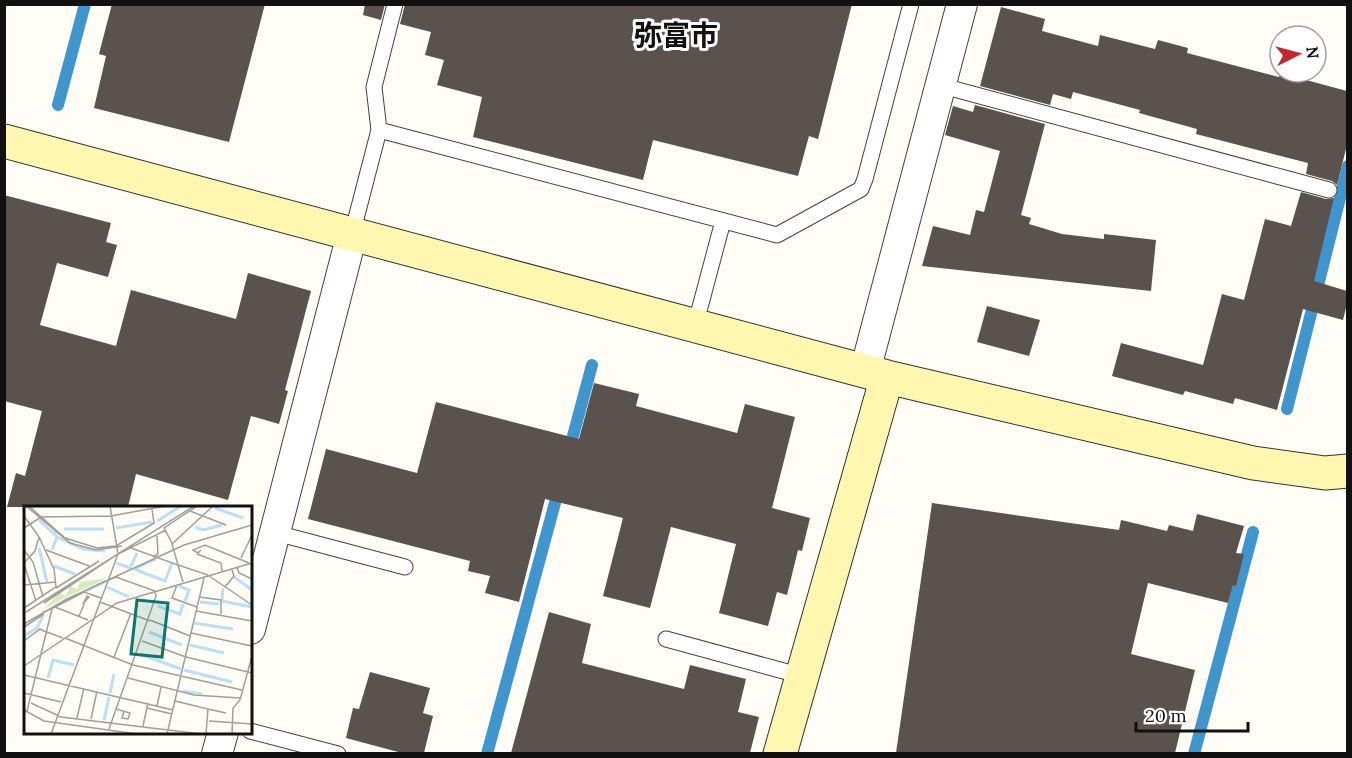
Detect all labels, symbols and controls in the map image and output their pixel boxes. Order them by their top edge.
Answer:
district label: 弥富市 [634,17,718,53]
north arrow [1268,24,1328,84]
text: N [1302,45,1324,60]
inset map [24,506,252,734]
scale bar [1136,695,1248,733]
text: 20 m [1145,704,1187,727]

